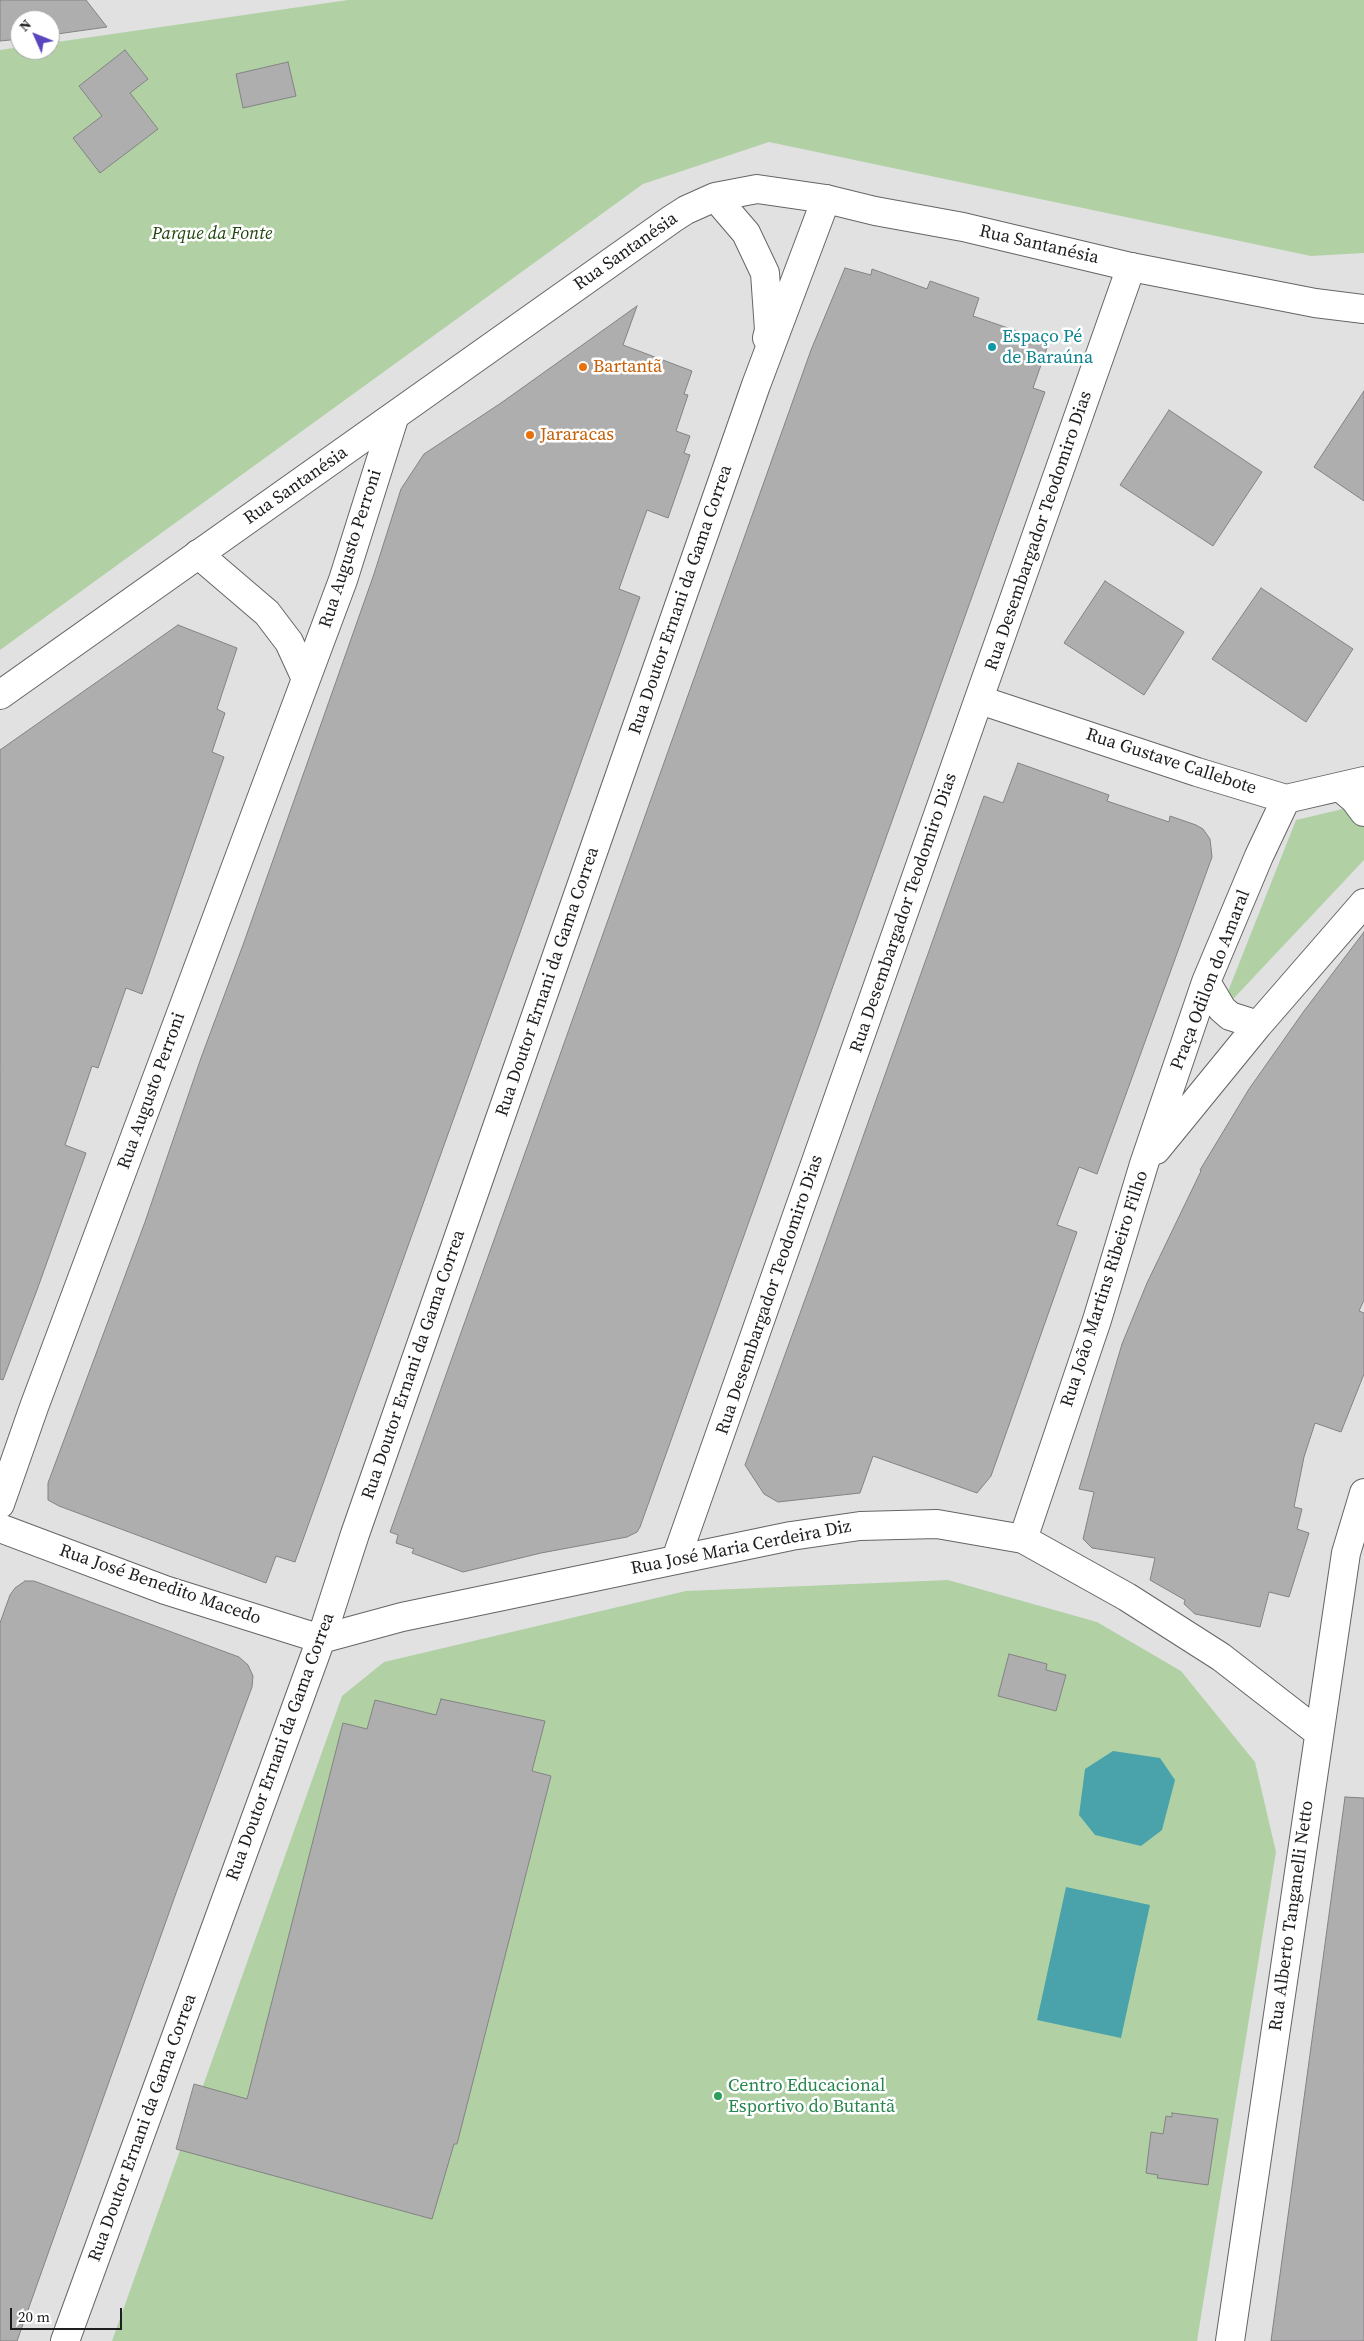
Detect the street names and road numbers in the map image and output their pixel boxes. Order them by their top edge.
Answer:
street label: Rua Santanésia [570,208,682,296]
street label: Rua Santanésia [977,221,1101,269]
street label: Rua Desembargador Teodomiro Dias [981,388,1097,674]
street label: Rua Santanésia [240,442,352,530]
street label: Rua Doutor Ernani da Gama Correa [625,462,737,738]
street label: Rua Augusto Perroni [315,467,387,631]
street label: Rua Gustave Callebote [1083,724,1259,800]
street label: Rua Desembargador Teodomiro Dias [846,770,962,1056]
street label: Rua Doutor Ernani da Gama Correa [492,844,604,1120]
street label: Praça Odilon do Amaral [1167,887,1255,1073]
street label: Rua Augusto Perroni [114,1010,190,1172]
street label: Rua Desembargador Teodomiro Dias [712,1152,828,1438]
street label: Rua João Martins Ribeiro Filho [1057,1168,1153,1410]
street label: Rua Doutor Ernani da Gama Correa [358,1227,470,1503]
street label: Rua José Maria Cerdeira Diz [629,1516,853,1580]
street label: Rua José Benedito Macedo [56,1540,264,1630]
street label: Rua Doutor Ernani da Gama Correa [222,1610,340,1884]
street label: Rua Alberto Tanganelli Netto [1265,1799,1319,2033]
street label: Rua Doutor Ernani da Gama Correa [84,1991,202,2265]

